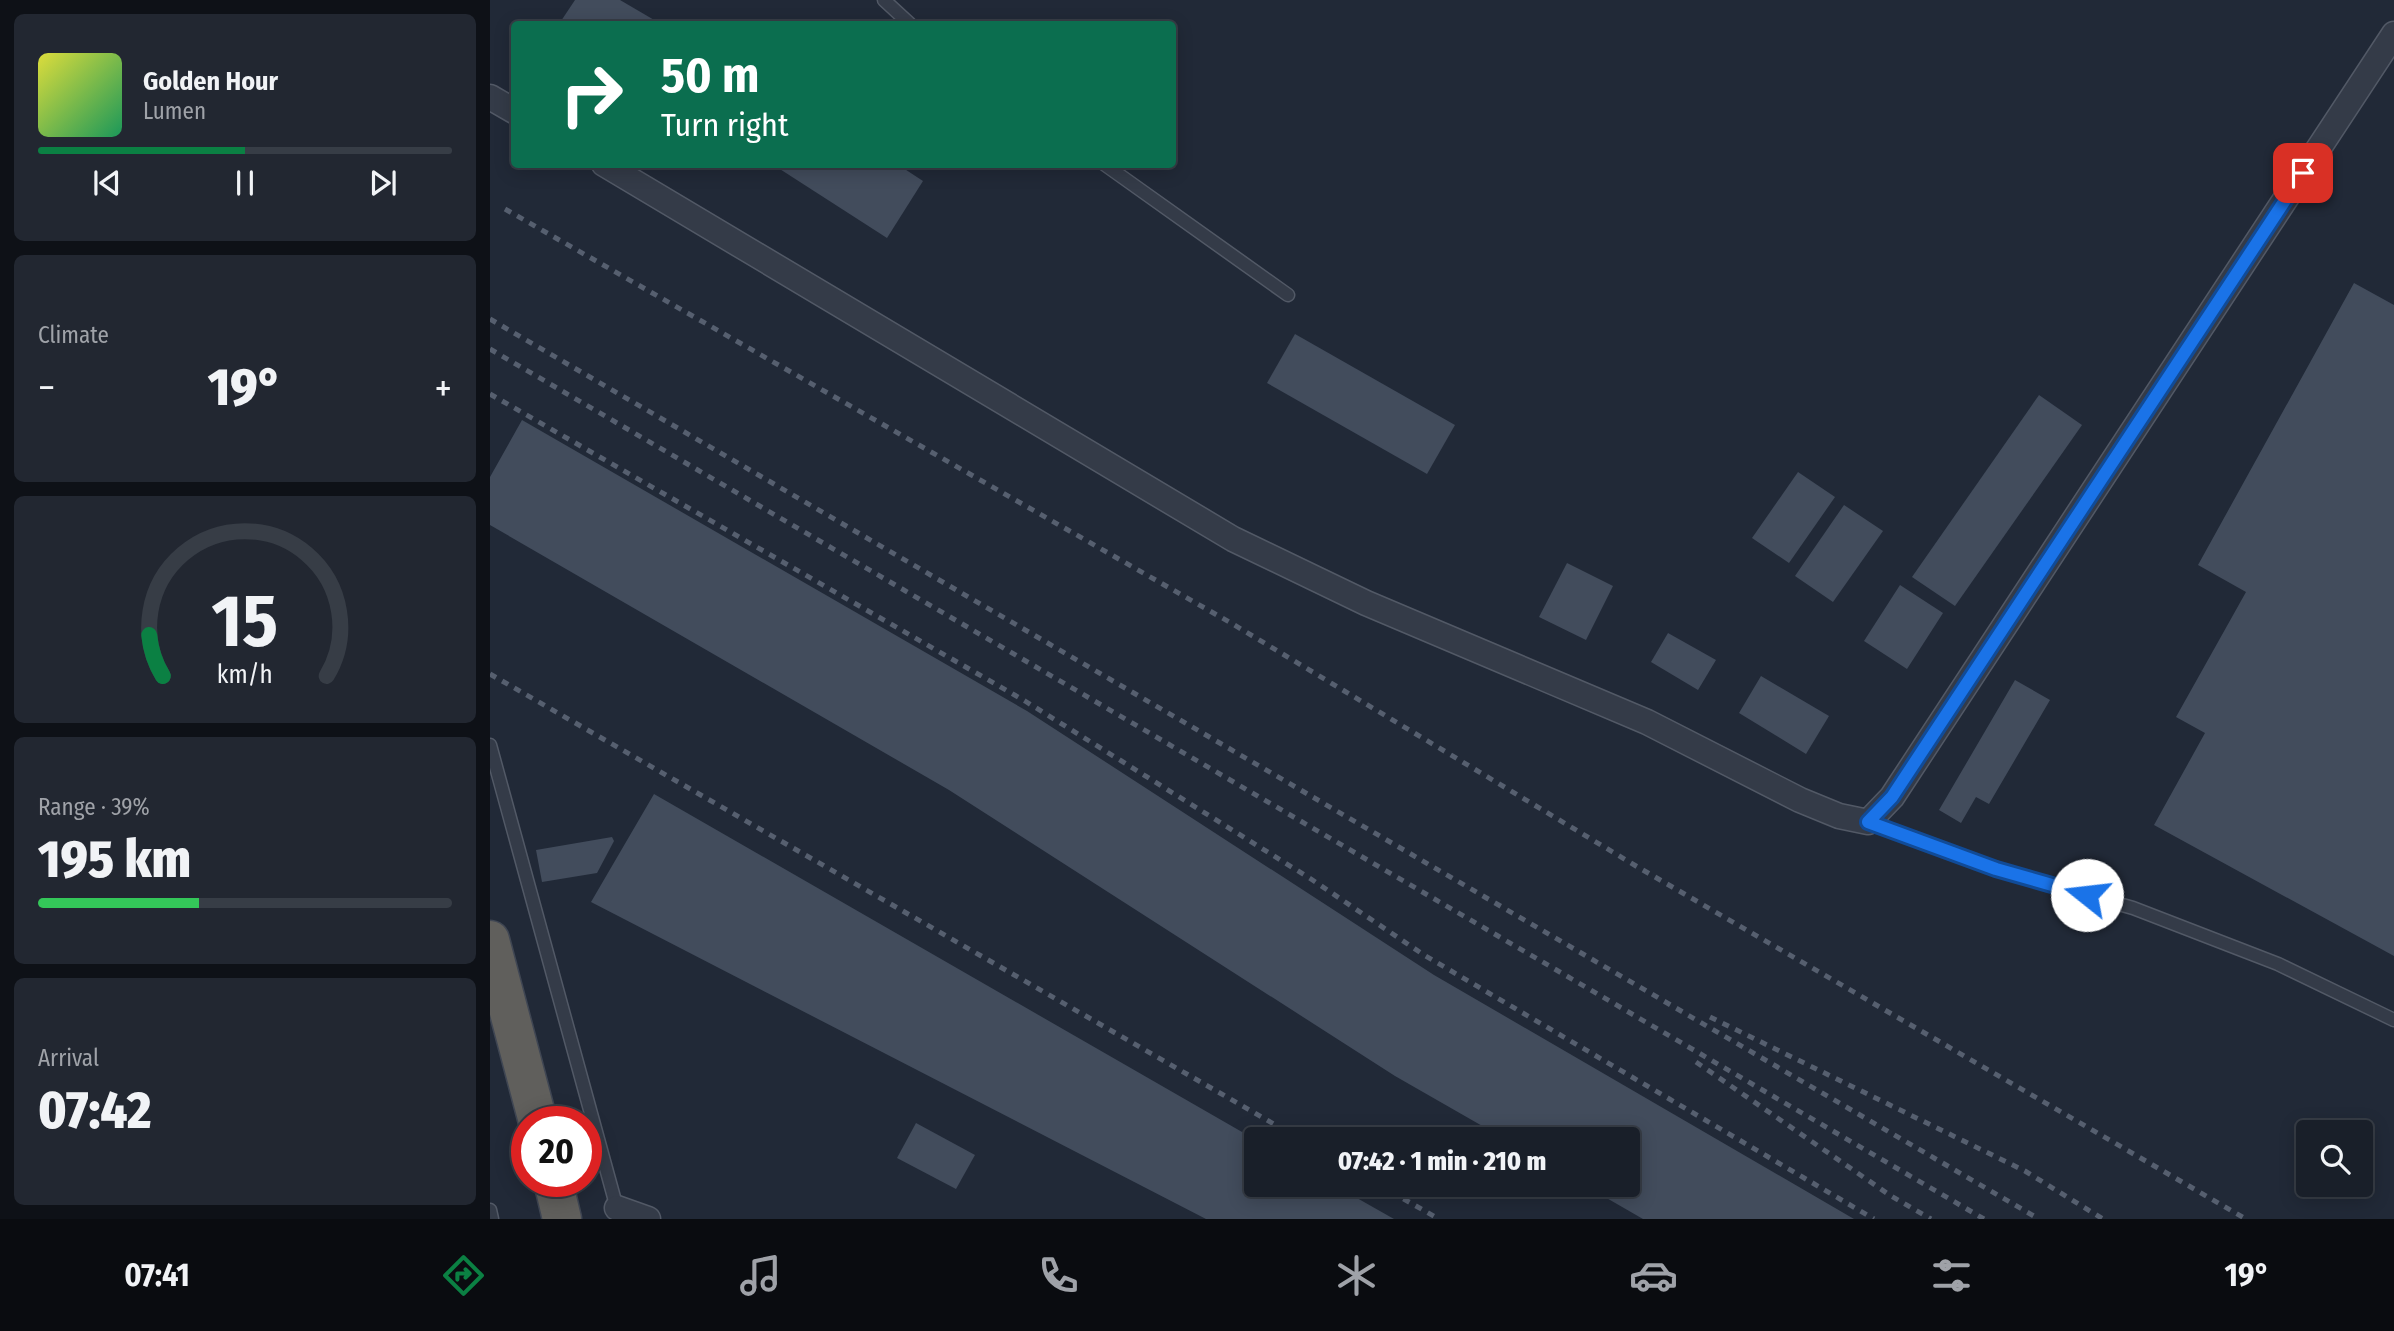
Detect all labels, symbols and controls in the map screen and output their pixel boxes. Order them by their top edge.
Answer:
text: 50 m [661,46,759,105]
icon: right [546,49,637,140]
text: Golden Hour [143,66,278,97]
text: Lumen [143,97,206,125]
text: Turn right [661,106,788,144]
pin [2273,143,2333,203]
icon: arrive [2284,154,2322,192]
icon: previous [88,164,126,202]
icon: pause [226,164,264,202]
icon: next [364,164,402,202]
text: Climate [38,321,109,349]
text: 19° [208,356,282,419]
text: − [38,365,55,411]
text: + [435,365,452,411]
text: 15 [212,578,278,665]
text: km/h [217,659,273,689]
text: Range · 39% [38,793,150,821]
text: 195 km [38,828,191,891]
position arrow [2050,858,2124,932]
text: Arrival [38,1044,99,1072]
text: 07:42 [38,1079,151,1142]
speed limit sign: 20 [511,1106,602,1197]
map controls [2296,1120,2373,1197]
button: search [2296,1120,2373,1197]
text: 07:42 · 1 min · 210 m [1338,1146,1546,1177]
icon: directions [439,1251,488,1300]
icon: music [736,1251,785,1300]
icon: phone [1034,1251,1083,1300]
icon: climate [1332,1251,1381,1300]
icon: car [1629,1251,1678,1300]
icon: filters [1927,1251,1976,1300]
text: 07:41 [124,1256,190,1294]
text: 19° [2225,1256,2270,1294]

